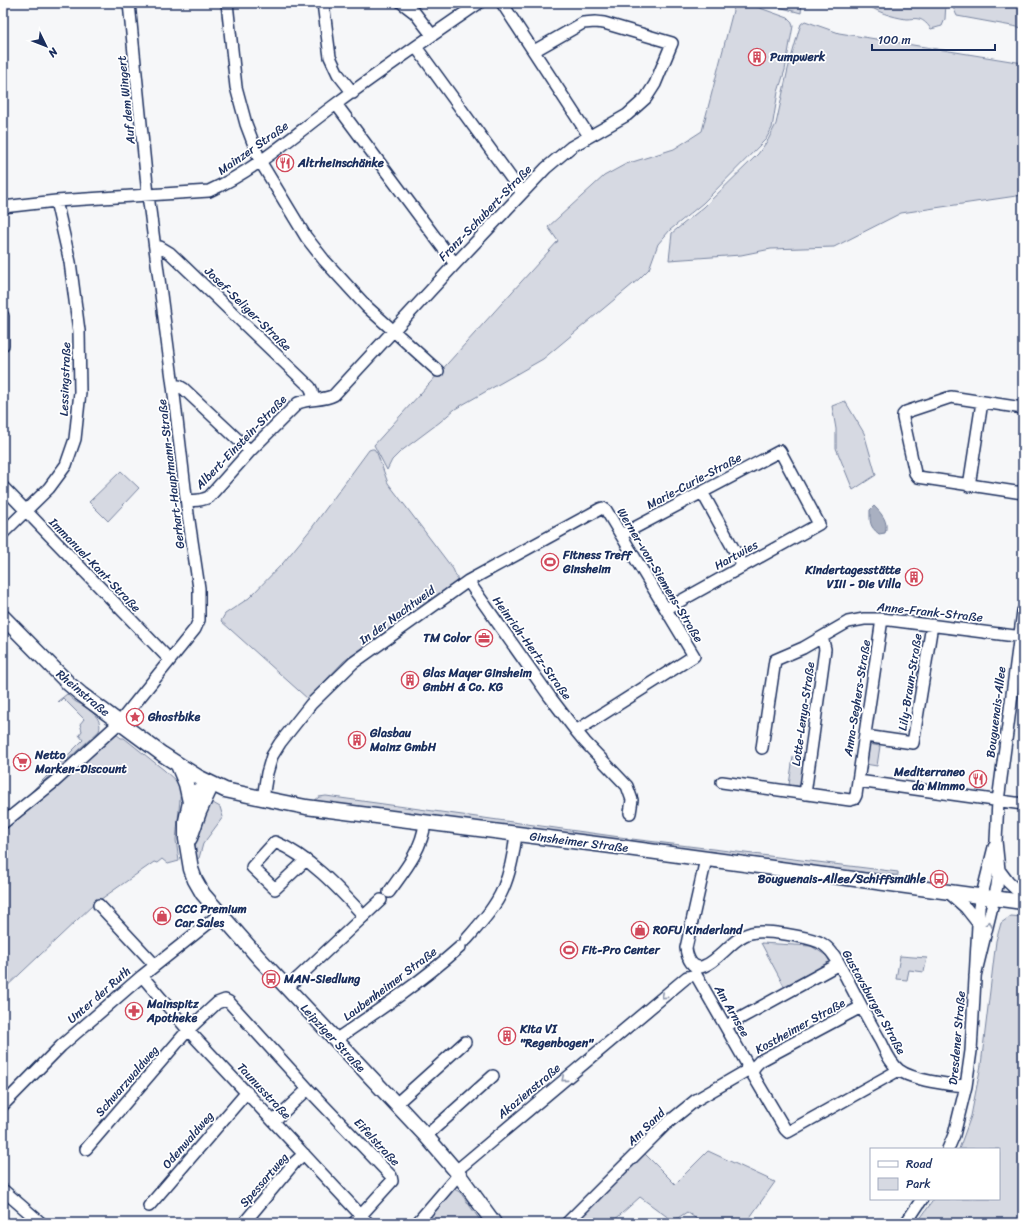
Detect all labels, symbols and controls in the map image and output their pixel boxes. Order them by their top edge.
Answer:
north arrow [26,26,66,66]
scale bar [872,26,995,52]
text: 100 m [878,29,911,51]
text: N [43,42,63,62]
place label: Pumpwerk [770,46,826,68]
building icon: Pumpwerk [747,47,767,67]
street label: Auf dem Wingert [110,55,142,146]
street label: Mainzer Straße [213,115,293,181]
place label: Altrheinschänke [297,152,385,174]
restaurant icon: Altrheinschänke [275,153,295,173]
street label: Franz-Schubert-Straße [433,159,537,267]
street label: Josef-Seliger-Straße [198,261,297,357]
street label: Lessingstraße [53,341,77,417]
street label: Albert-Einstein-Straße [189,389,292,495]
street label: Gerhart-Hauptmann-Straße [151,398,191,550]
street label: Marie-Curie-Straße [642,447,746,515]
street label: Werner-von-Siemens-Straße [611,503,709,647]
street label: Immanuel-Kant-Straße [43,512,146,618]
street label: Hartwies [710,534,763,576]
place label: Fitness Treff Ginsheim [562,544,634,580]
sports icon: Fitness Treff Ginsheim [540,552,560,572]
place label: Kindertagesstätte VIII - Die Villa [804,559,902,595]
building icon: Kindertagesstätte VIII - Die Villa [904,567,924,587]
street label: In der Nachtweid [353,579,440,651]
street label: Heinrich-Hertz-Straße [487,591,577,705]
street label: Anne-Frank-Straße [875,595,984,628]
place label: TM Color [423,627,472,649]
office icon: TM Color [474,628,494,648]
street label: Lily-Braun-Straße [891,632,929,732]
street label: Anna-Seghers-Straße [837,638,877,759]
street label: Lotte-Lenya-Straße [785,660,821,768]
place label: Glas Mayer Ginsheim GmbH & Co. KG [422,662,532,698]
street label: Rheinstraße [51,664,115,722]
street label: Bouguenais-Allee [979,665,1013,759]
building icon: Glas Mayer Ginsheim GmbH & Co. KG [400,670,420,690]
place label: Ghostbike [147,706,200,728]
place icon: Ghostbike [125,707,145,727]
place label: Glasbau Mainz GmbH [369,722,437,758]
building icon: Glasbau Mainz GmbH [347,730,367,750]
place label: Netto Marken-Discount [34,744,127,780]
supermarket icon: Netto Marken-Discount [12,752,32,772]
place label: Mediterraneo da Mimmo [893,761,965,797]
restaurant icon: Mediterraneo da Mimmo [968,769,988,789]
street label: Ginsheimer Straße [528,825,630,859]
place label: Bouguenais-Allee/Schiffsmühle [758,868,927,890]
bus stop icon: Bouguenais-Allee/Schiffsmühle [929,869,949,889]
place label: CCC Premium Car Sales [174,898,247,934]
shop icon: CCC Premium Car Sales [152,906,172,926]
place label: ROFU Kinderland [652,919,744,941]
shop icon: ROFU Kinderland [630,920,650,940]
one-way arrow [984,921,992,928]
place label: Fit-Pro Center [581,939,661,961]
sports icon: Fit-Pro Center [559,940,579,960]
street label: Laubenheimer Straße [338,941,442,1027]
street label: Gustavsburger Straße [836,945,912,1059]
street label: Unter der Ruth [62,961,136,1029]
place label: MAN-Siedlung [283,968,361,990]
bus stop icon: MAN-Siedlung [261,969,281,989]
street label: Am Arnsee [708,980,756,1041]
street label: Dresdener Straße [942,990,972,1086]
one-way arrow [661,992,669,999]
street label: Kostheimer Straße [751,992,850,1060]
place label: Mainspitz Apotheke [146,993,200,1029]
street label: Leipziger Straße [295,998,371,1078]
pharmacy icon: Mainspitz Apotheke [124,1001,144,1021]
place label: Kita VI "Regenbogen" [519,1018,594,1054]
building icon: Kita VI "Regenbogen" [497,1026,517,1046]
street label: Schwarzwaldweg [90,1040,164,1122]
street label: Taunusstraße [231,1057,297,1125]
street label: Akazienstraße [491,1058,566,1125]
one-way arrow [561,1075,569,1082]
street label: Am Sand [621,1102,671,1152]
street label: Odenwaldweg [156,1106,220,1174]
street label: Eifelstraße [348,1112,406,1172]
street label: Spessartweg [234,1148,294,1212]
legend [870,1148,1000,1200]
text: Road [906,1153,933,1175]
text: Park [906,1173,931,1195]

